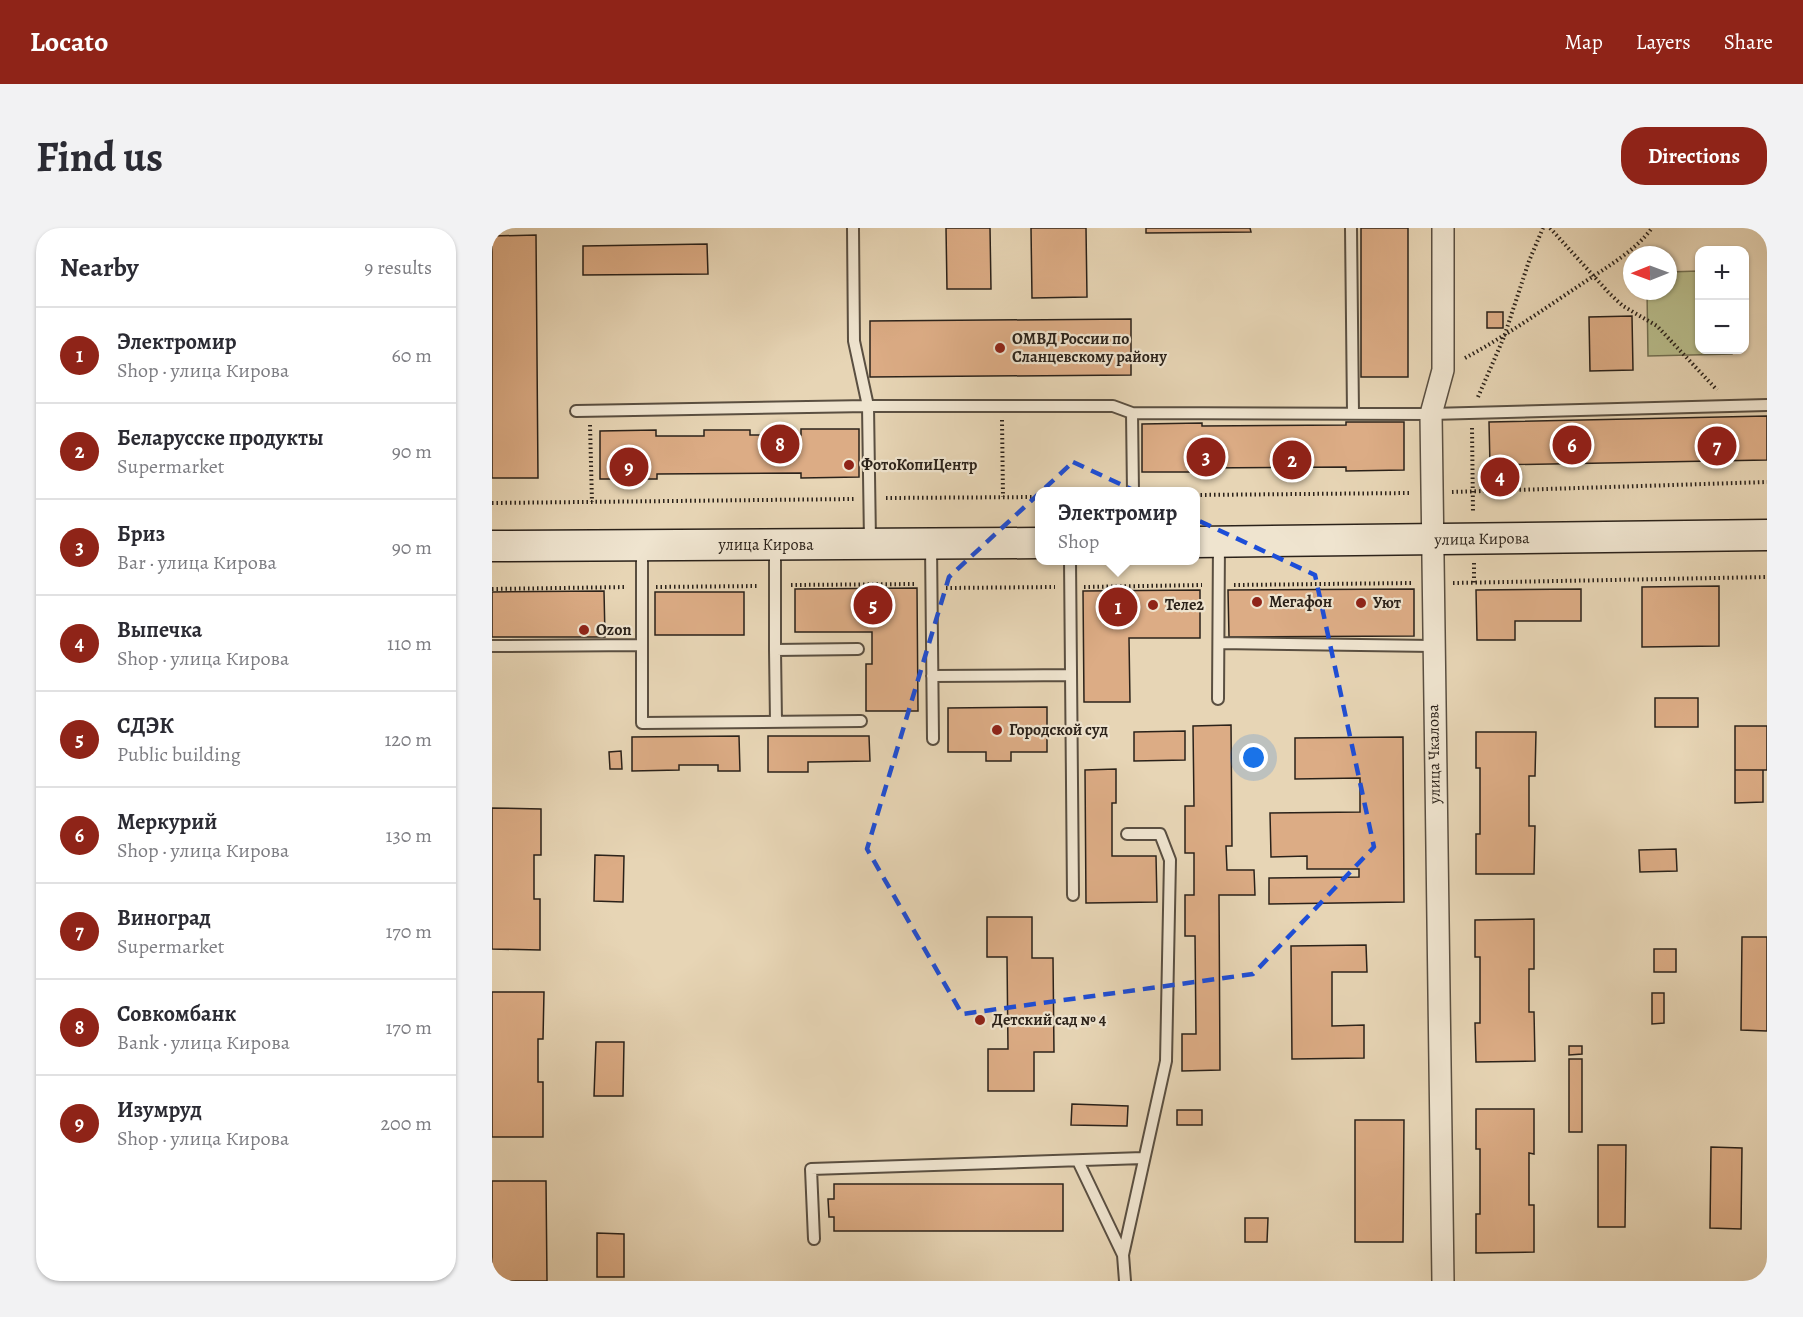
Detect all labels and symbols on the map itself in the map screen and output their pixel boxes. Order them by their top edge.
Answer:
north arrow [1623,246,1677,300]
place label: ОМВД России по Сланцевскому району [1012,328,1167,368]
marker: ОМВД России по Сланцевскому району [993,341,1007,355]
pin: 8 [760,422,800,466]
pin: 6 [1552,422,1592,468]
pin: 7 [1698,424,1736,468]
pin: 3 [1186,434,1226,480]
pin: 2 [1272,438,1312,482]
pin: 9 [610,444,648,490]
place label: ФотоКопиЦентр [861,454,978,476]
pin: 4 [1480,454,1520,500]
marker: ФотоКопиЦентр [842,458,856,472]
street label: улица Кирова [1433,527,1530,551]
street label: улица Кирова [717,534,814,556]
pin: 5 [854,582,892,628]
pin: 1 [1098,584,1138,629]
place label: Мегафон [1269,591,1332,613]
place label: Уют [1373,592,1402,614]
place label: Теле2 [1165,594,1204,616]
marker: Мегафон [1250,595,1264,609]
marker: Уют [1354,596,1368,610]
marker: Теле2 [1146,598,1160,612]
place label: Ozon [596,619,631,641]
marker: Ozon [577,623,591,637]
street label: улица Чкалова [1422,703,1446,805]
place label: Городской суд [1009,719,1108,741]
marker: Городской суд [990,723,1004,737]
your location [1239,743,1268,772]
place label: Детский сад № 4 [992,1009,1107,1031]
marker: Детский сад № 4 [973,1013,987,1027]

